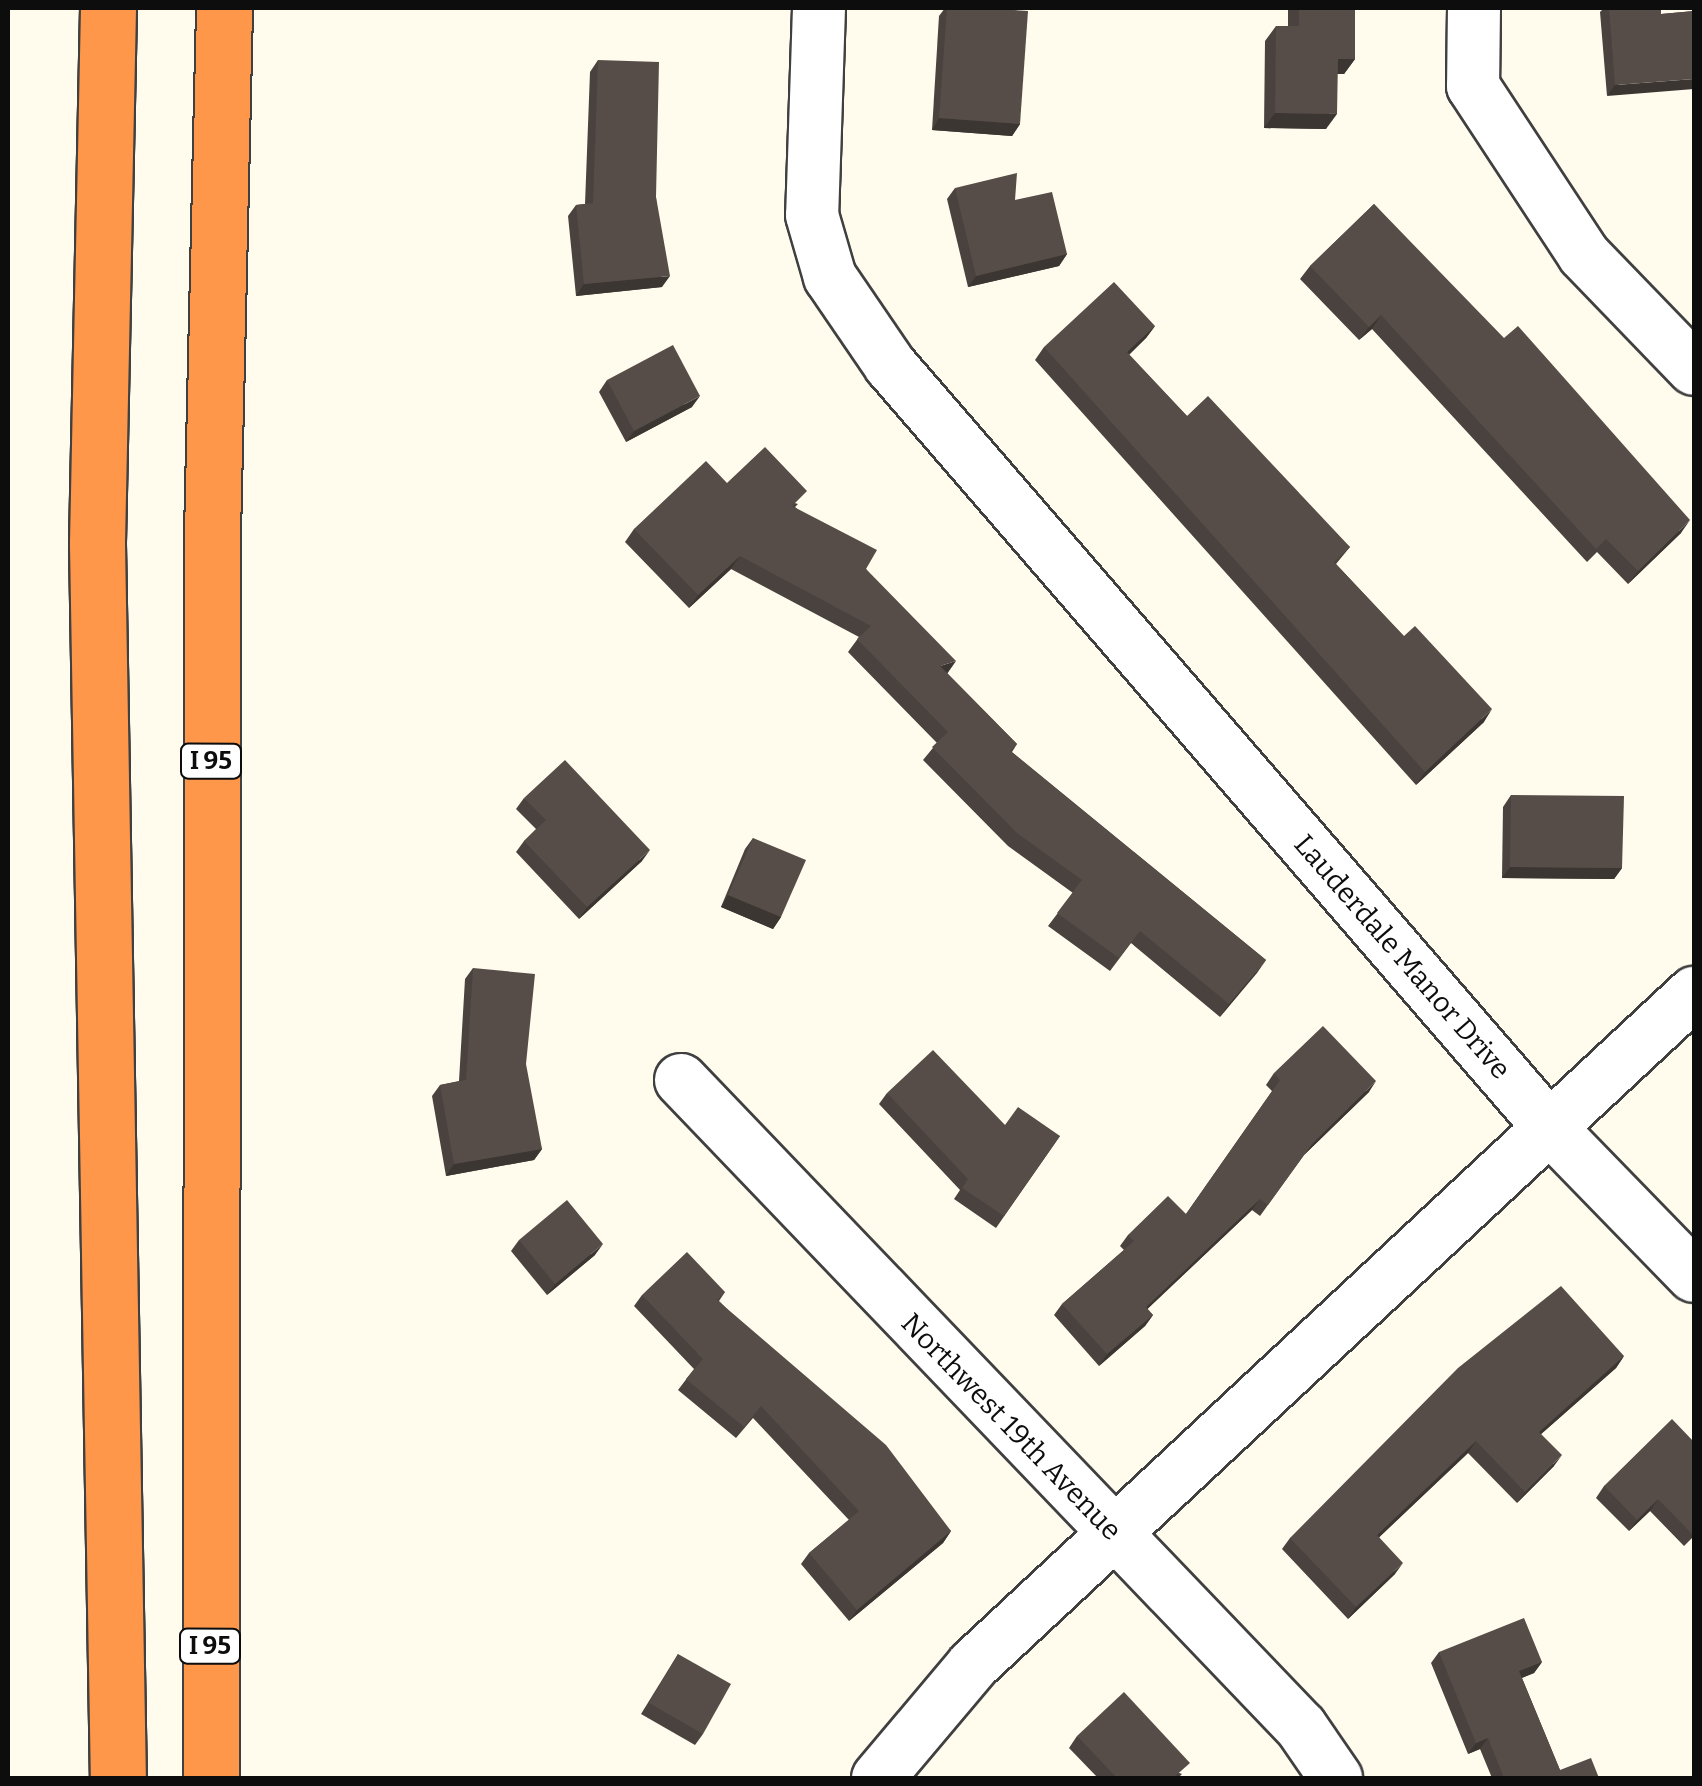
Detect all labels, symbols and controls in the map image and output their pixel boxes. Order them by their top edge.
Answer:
road number: I 95 [178,741,244,781]
street label: Lauderdale Manor Drive [1287,828,1517,1086]
street label: Northwest 19th Avenue [894,1307,1128,1547]
road number: I 95 [178,1626,242,1666]

